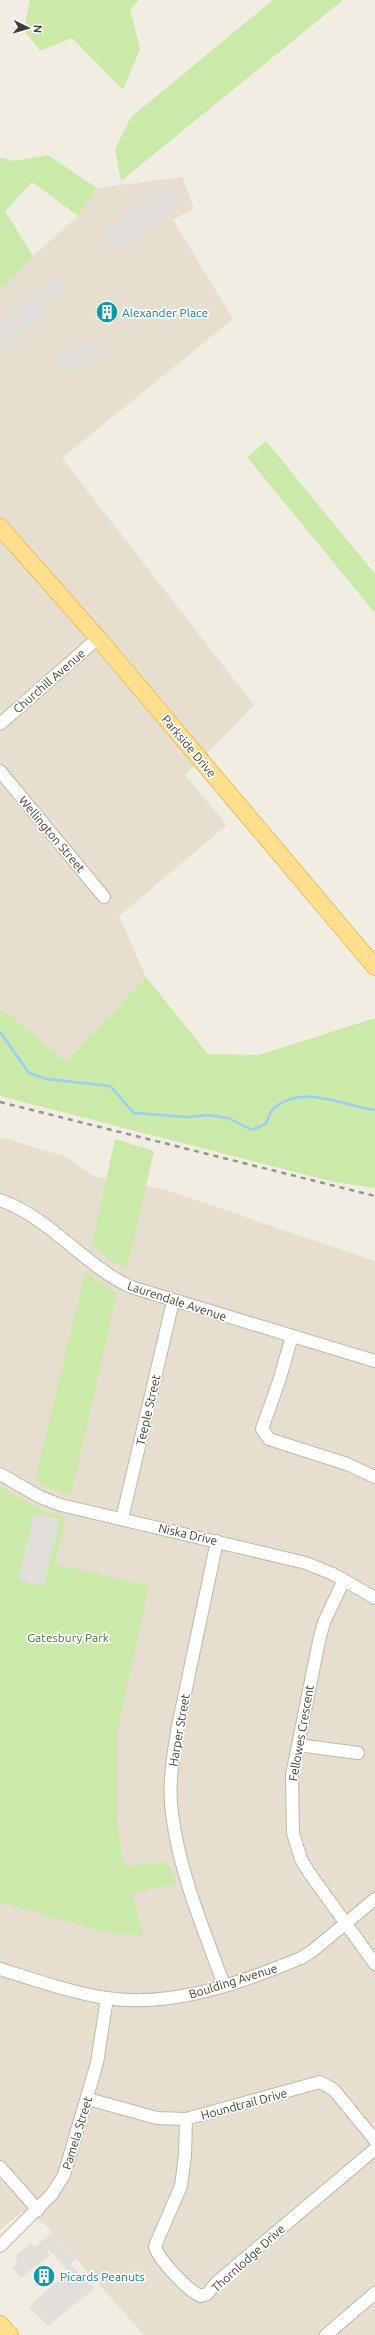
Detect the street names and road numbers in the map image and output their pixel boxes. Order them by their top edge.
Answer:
street label: Churchill Avenue [11,646,87,716]
street label: Parkside Drive [159,712,219,780]
street label: Wellington Street [16,793,88,875]
street label: Laurendale Avenue [126,1279,228,1323]
street label: Teeple Street [134,1373,163,1447]
street label: Niska Drive [157,1521,219,1547]
street label: Fellowes Crescent [286,1684,316,1782]
street label: Harper Street [166,1692,192,1767]
street label: Boulding Avenue [187,1961,279,2001]
street label: Houndtrail Drive [199,2086,289,2122]
street label: Pamela Street [60,2095,94,2171]
street label: Thornlodge Drive [209,2222,287,2294]

